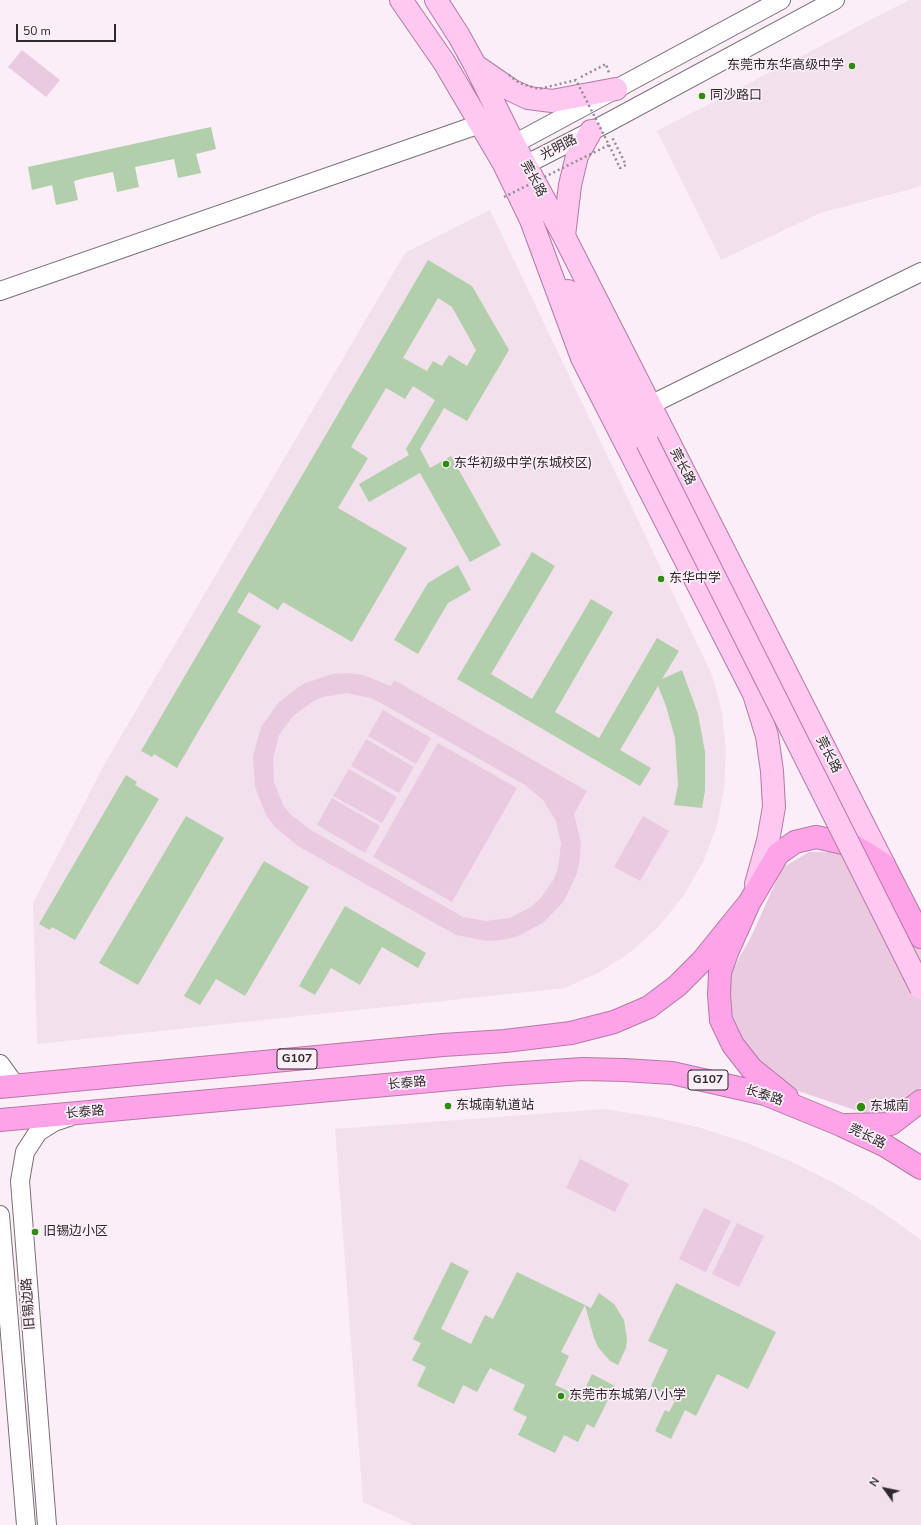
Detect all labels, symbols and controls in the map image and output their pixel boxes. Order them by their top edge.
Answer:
scale bar [18,16,118,42]
text: 50 m [23,23,51,39]
place label: 东莞市东华高级中学 [727,58,844,74]
marker: 东莞市东华高级中学 [847,61,857,71]
place label: 同沙路口 [710,88,762,104]
marker: 同沙路口 [697,91,707,101]
street label: 光明路 [538,132,580,164]
street label: 莞长路 [517,158,549,200]
street label: 莞长路 [666,446,698,488]
place label: 东华初级中学(东城校区) [454,456,592,472]
marker: 东华初级中学(东城校区) [441,459,451,469]
place label: 东华中学 [669,571,721,587]
marker: 东华中学 [656,574,666,584]
street label: 莞长路 [812,734,844,776]
road number: G107 [277,1049,317,1069]
road number: G107 [688,1070,728,1090]
street label: 长泰路 [387,1075,427,1093]
street label: 长泰路 [743,1083,785,1109]
place label: 东城南轨道站 [456,1098,534,1114]
place label: 东城南 [870,1099,909,1115]
marker: 东城南轨道站 [443,1101,453,1111]
marker: 东城南 [855,1101,867,1113]
street label: 长泰路 [65,1104,105,1122]
street label: 莞长路 [846,1121,888,1153]
place label: 旧锡边小区 [43,1224,108,1240]
marker: 旧锡边小区 [30,1227,40,1237]
street label: 旧锡边路 [19,1278,39,1330]
place label: 东莞市东城第八小学 [569,1388,686,1404]
marker: 东莞市东城第八小学 [556,1391,566,1401]
north arrow [865,1469,905,1509]
text: N [866,1475,883,1490]

